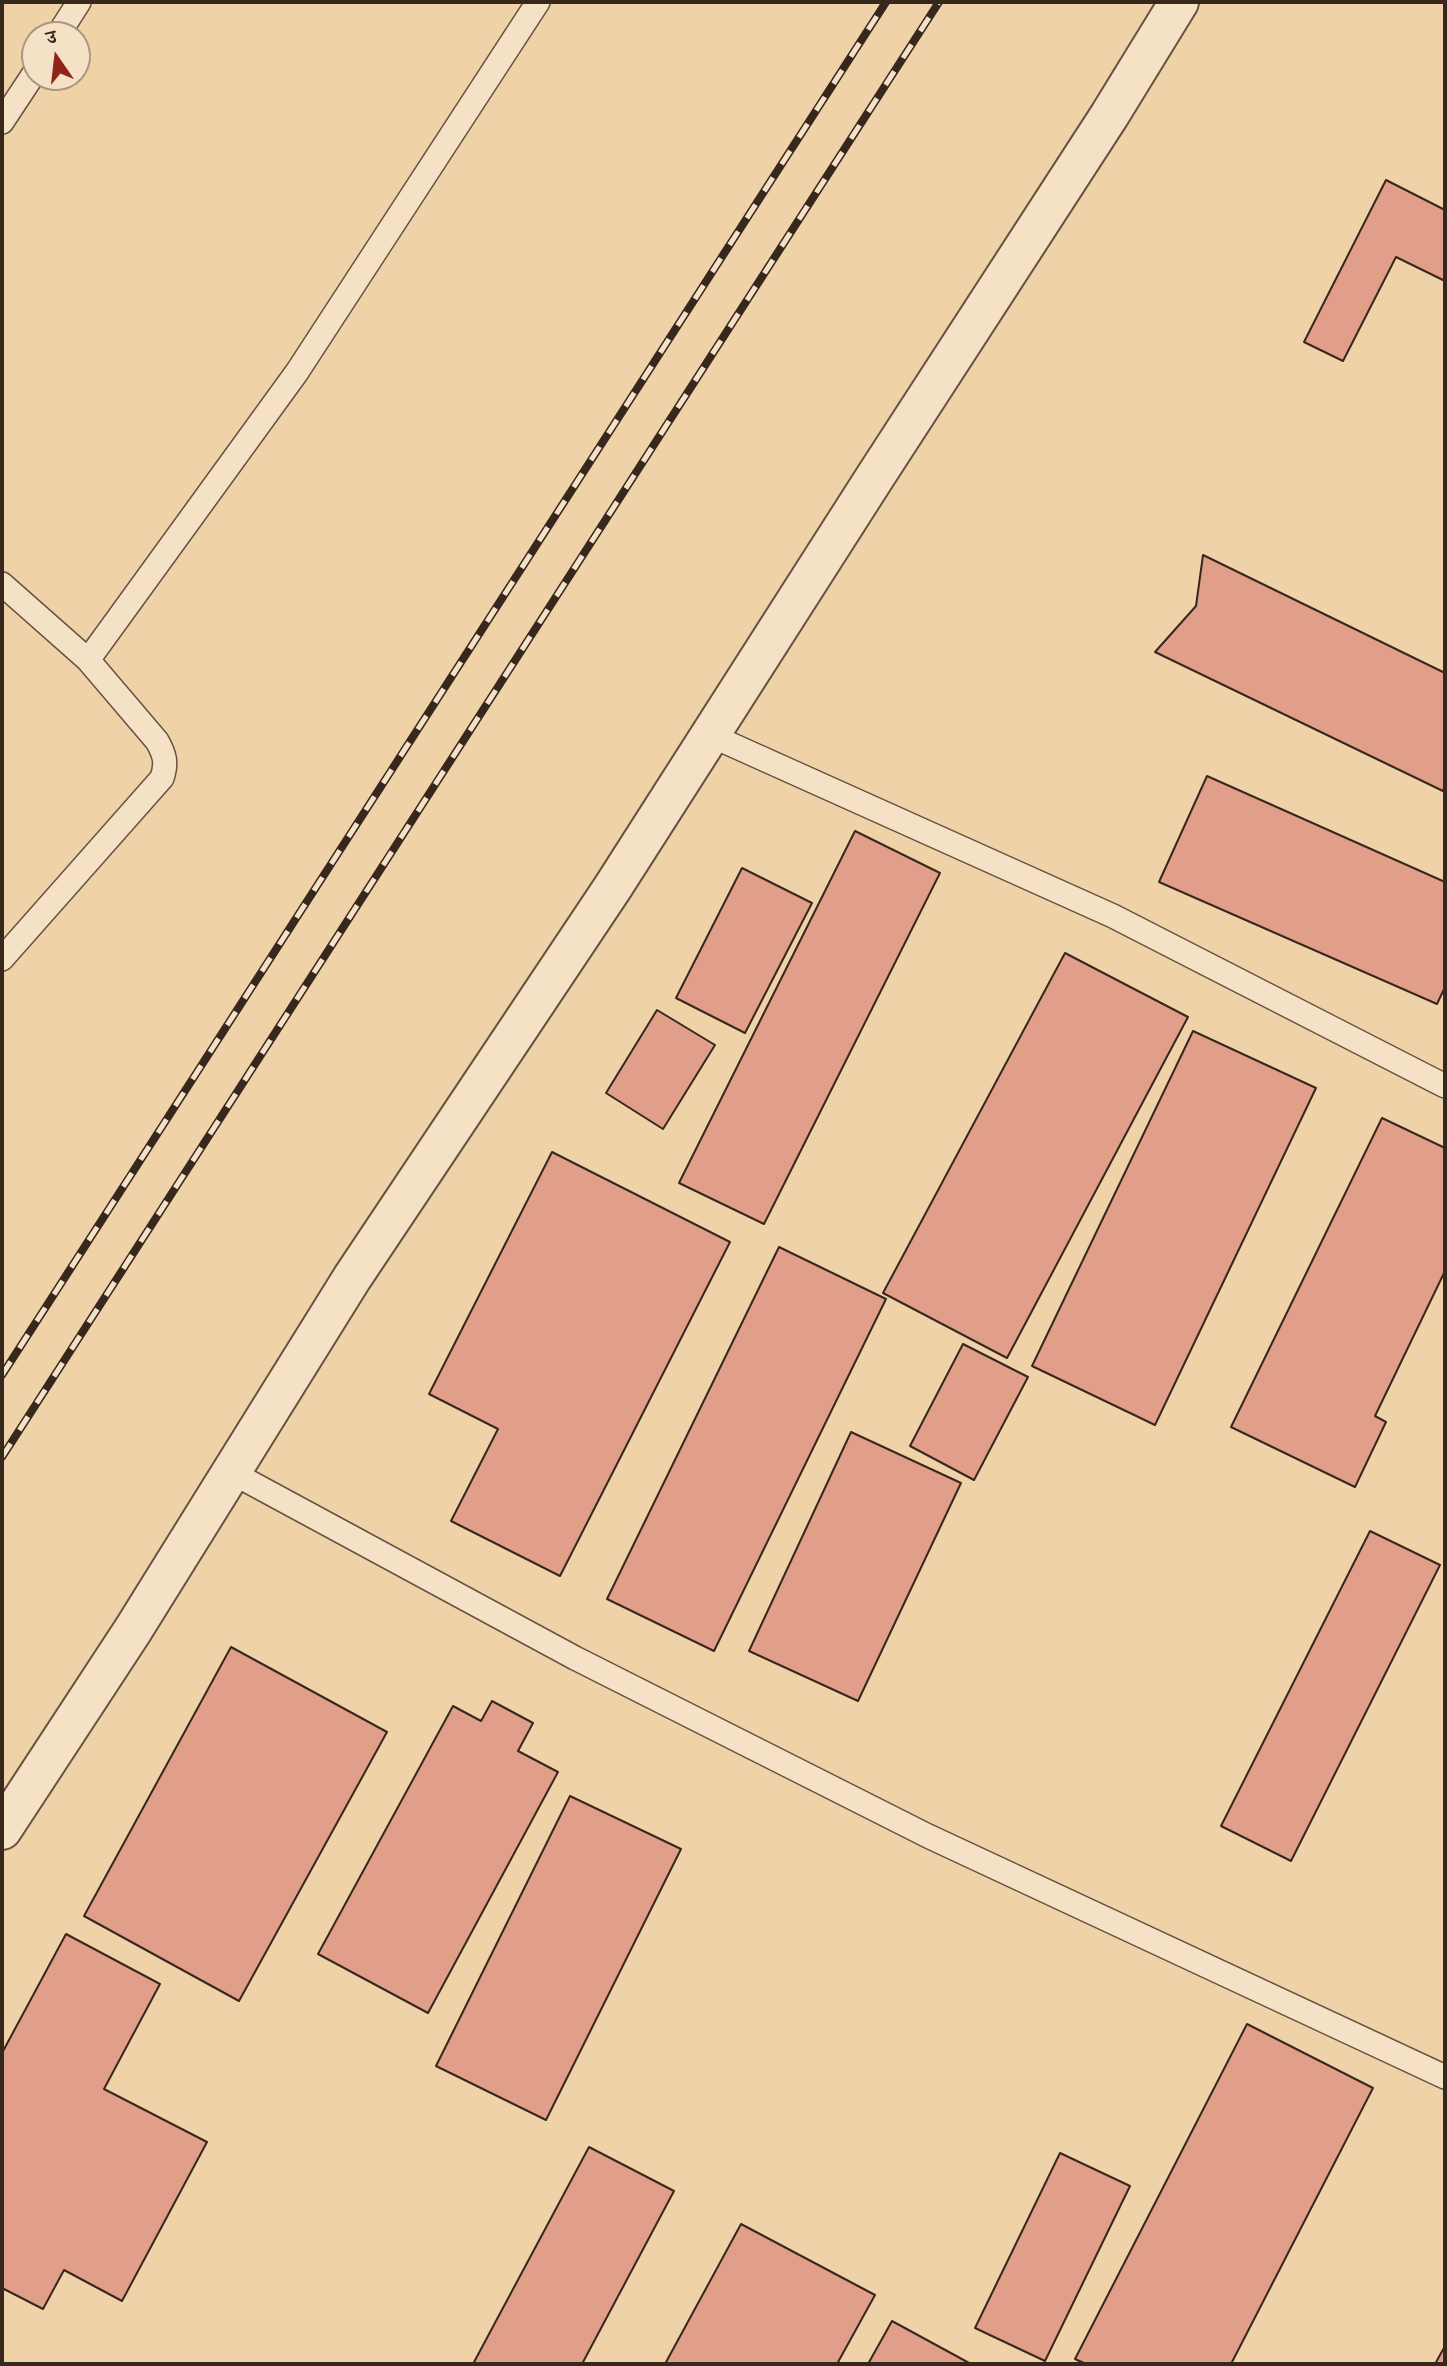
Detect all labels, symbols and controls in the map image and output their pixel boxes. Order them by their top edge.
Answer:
north arrow [21,21,91,91]
text: उ [44,24,59,50]

